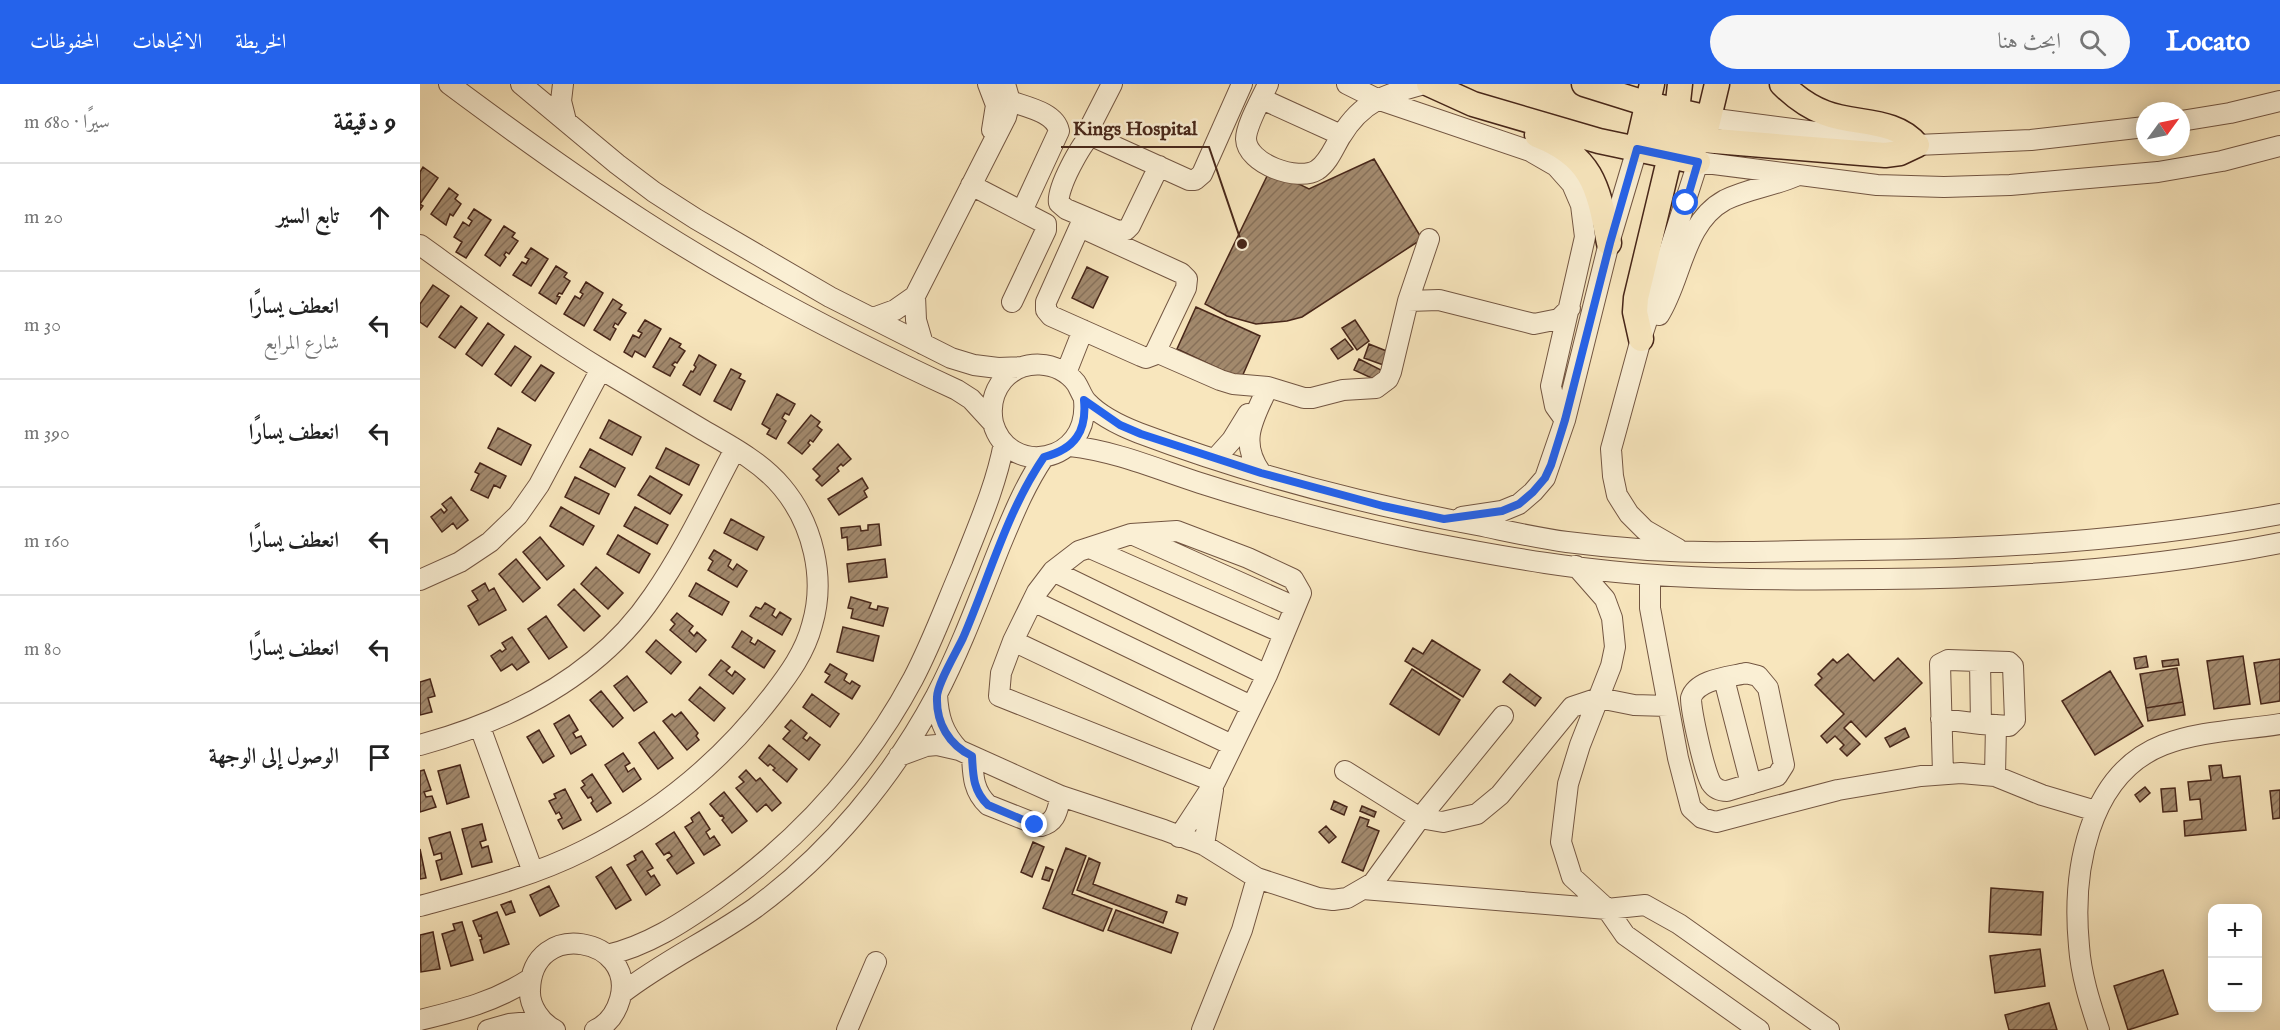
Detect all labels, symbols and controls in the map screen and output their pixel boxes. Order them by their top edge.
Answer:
search box [1710,15,2130,69]
text: Locato [2166,25,2250,60]
icon: search [2076,26,2109,59]
text: ابحث هنا [1998,28,2061,56]
text: المحفوظات [30,29,99,56]
text: الاتجاهات [132,29,202,56]
text: الخريطة [235,29,286,56]
north arrow [2136,102,2190,156]
text: 9 دقيقة [334,106,396,139]
callout: Kings Hospital [1061,109,1209,147]
text: سيرًا · 680 m [24,110,110,135]
text: Kings Hospital [1073,117,1198,142]
route start [1672,189,1698,215]
icon: ahead [363,201,396,234]
text: تابع السير [277,203,339,231]
text: 20 m [24,205,63,230]
text: انعطف يسارًا [249,293,339,321]
icon: left [363,309,396,342]
text: 30 m [24,313,61,338]
text: شارع المرابع [264,331,339,356]
icon: left [363,417,396,450]
text: انعطف يسارًا [249,419,339,447]
text: 390 m [24,421,70,446]
icon: left [363,525,396,558]
text: انعطف يسارًا [249,527,339,555]
text: 160 m [24,529,70,554]
icon: left [363,633,396,666]
text: انعطف يسارًا [249,635,339,663]
text: 80 m [24,637,62,662]
icon: arrive [363,741,396,774]
text: الوصول إلى الوجهة [209,743,339,771]
route end [1021,811,1047,837]
map controls [2208,904,2262,1012]
button: + [2208,904,2262,958]
button: − [2208,958,2262,1012]

